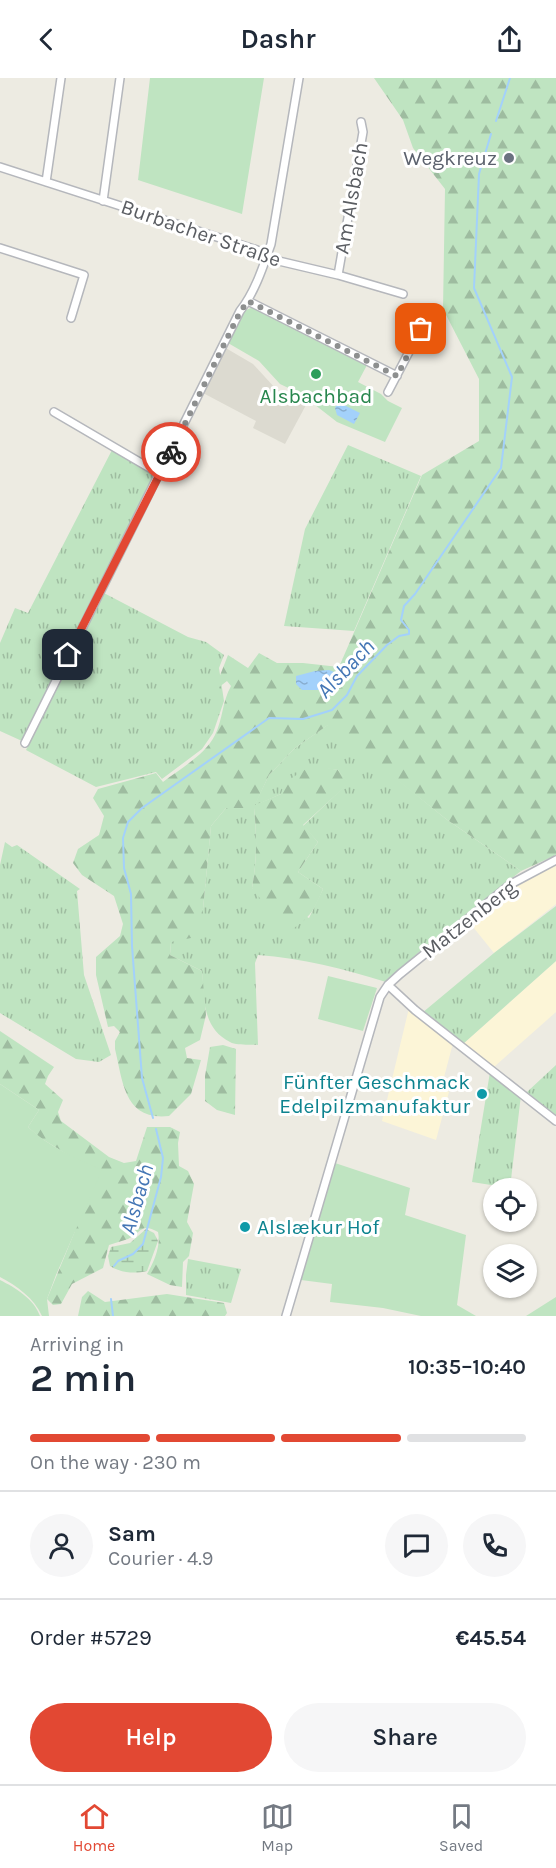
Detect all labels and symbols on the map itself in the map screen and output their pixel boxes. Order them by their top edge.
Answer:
street label: Am Alsbach [329,140,373,256]
place label: Wegkreuz [403,146,497,170]
marker: Wegkreuz [502,151,516,165]
street label: Burbacher Straße [118,194,284,272]
pin [395,303,446,354]
marker: Alsbachbad [309,367,323,381]
place label: Alsbachbad [260,384,372,408]
courier [141,422,201,482]
pin [42,629,93,680]
water label: Alsbach [311,634,380,704]
street label: Matzenberg [417,875,521,963]
place label: Fünfter Geschmack Edelpilzmanufaktur [279,1070,470,1118]
marker: Fünfter Geschmack Edelpilzmanufaktur [475,1087,489,1101]
water label: Alsbach [115,1161,159,1238]
place label: Alslækur Hof [257,1215,380,1239]
marker: Alslækur Hof [238,1220,252,1234]

